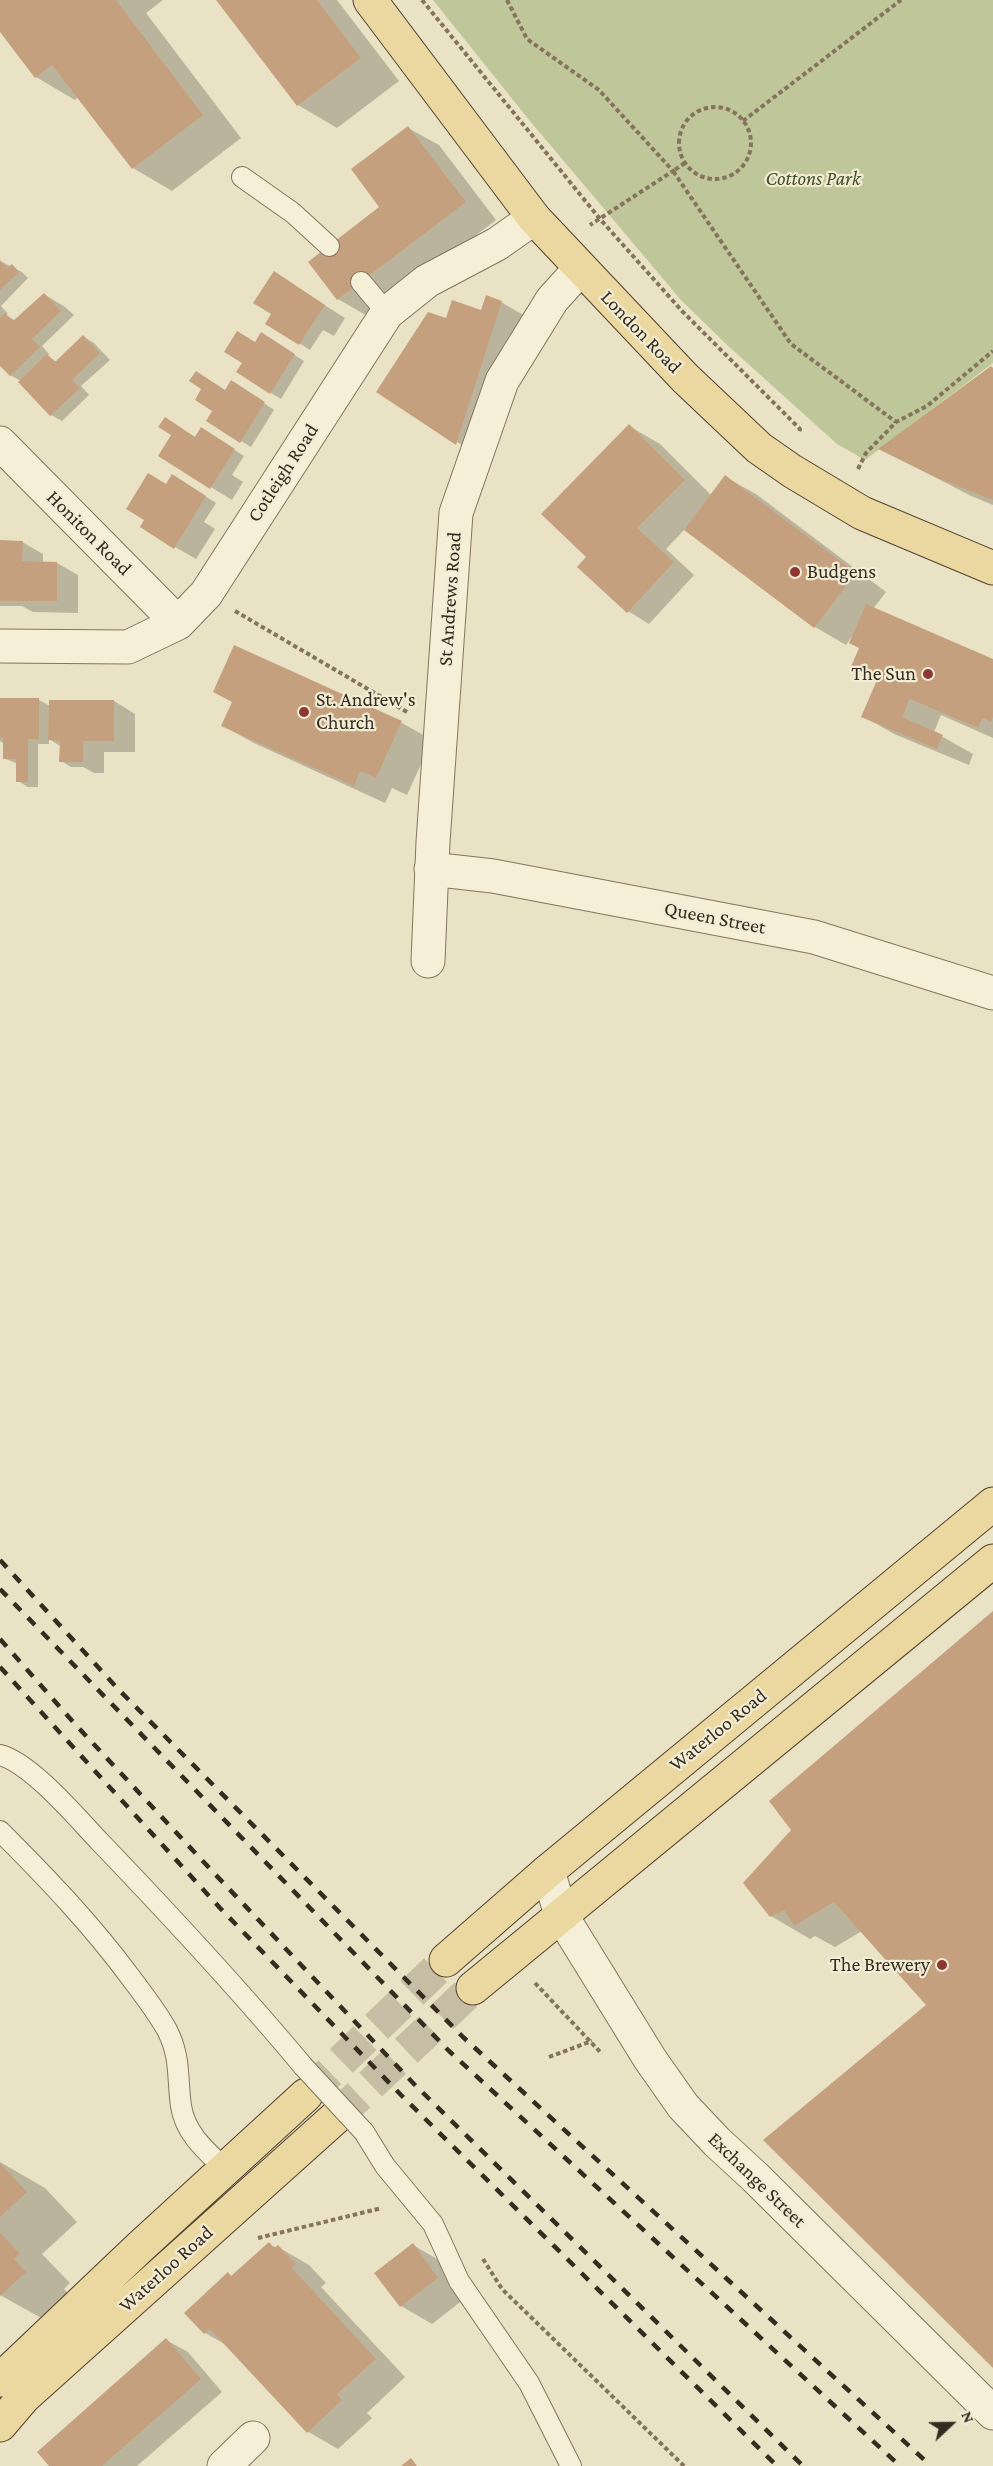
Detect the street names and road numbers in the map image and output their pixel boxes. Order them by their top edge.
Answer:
street label: London Road [596,285,686,379]
street label: Cotleigh Road [242,419,324,527]
street label: Honiton Road [41,485,137,581]
street label: St Andrews Road [433,531,467,667]
street label: Queen Street [662,896,768,940]
street label: Waterloo Road [664,1683,772,1777]
street label: Exchange Street [703,2127,811,2233]
street label: Waterloo Road [114,2220,218,2318]

